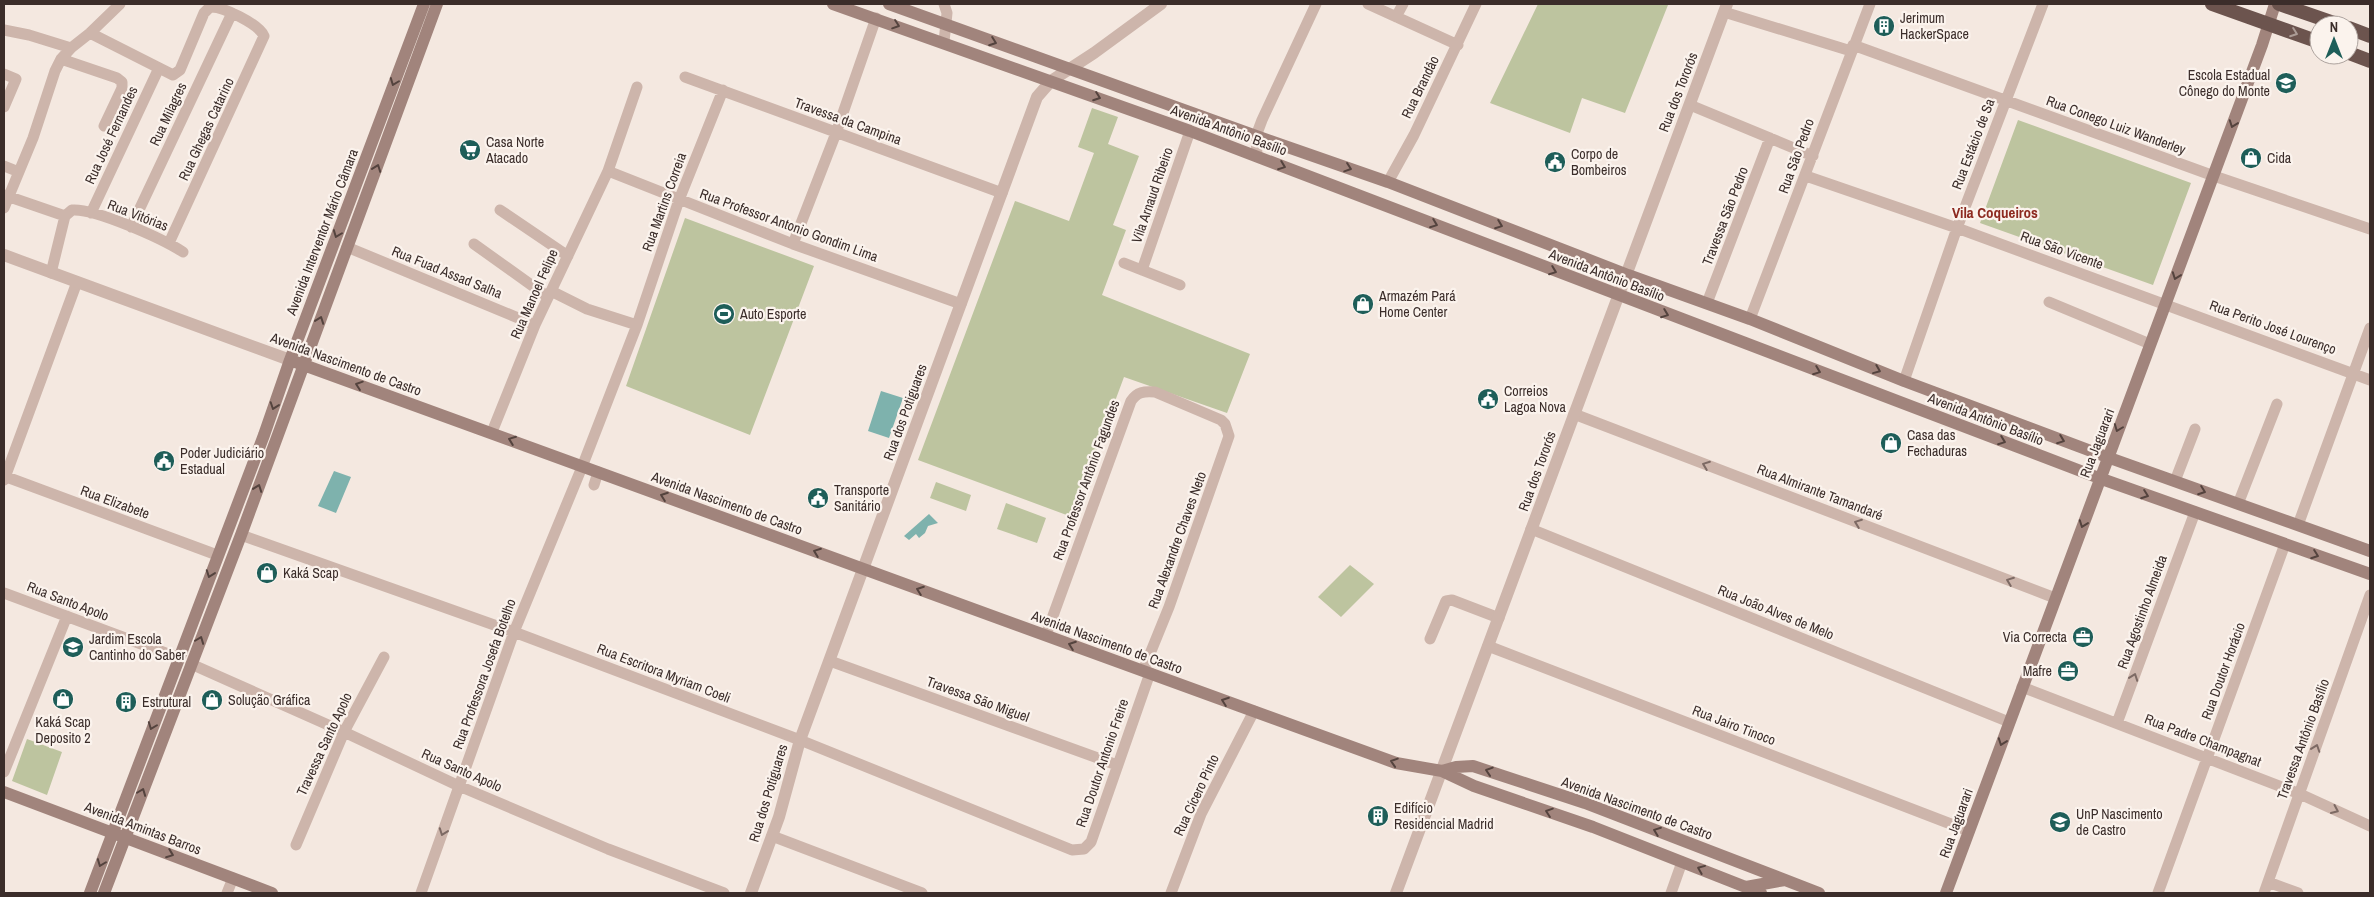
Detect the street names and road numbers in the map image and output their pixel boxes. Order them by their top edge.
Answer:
street label: Rua dos Tororós [1655,49,1702,134]
street label: Rua Brandâo [1397,53,1443,121]
street label: Rua Ghegas Catarino [174,75,238,183]
street label: Rua Milagres [145,79,191,149]
street label: Rua José Fernandes [80,83,142,187]
street label: Rua Conego Luiz Wanderley [2044,91,2188,159]
street label: Travessa da Campina [792,93,905,149]
street label: Rua Estácio de Sa [1947,96,1999,192]
street label: Avenida Antônio Basílio [1167,100,1290,159]
street label: Rua São Pedro [1774,116,1818,196]
street label: Vila Arnaud Ribeiro [1127,145,1177,245]
street label: Avenida Interventor Mário Câmara [282,146,362,319]
street label: Rua Martins Correia [638,149,690,254]
street label: Travessa São Pedro [1698,164,1752,268]
street label: Rua Professor Antonio Gondim Lima [697,184,881,266]
street label: Rua Vitórias [105,195,171,235]
street label: Rua São Vicente [2018,227,2106,273]
street label: Rua Fuad Assad Salha [389,242,505,303]
street label: Avenida Antônio Basílio [1546,244,1667,305]
street label: Rua Manoel Felipe [506,246,562,342]
street label: Rua Perito José Lourenço [2207,296,2339,358]
street label: Avenida Nascimento de Castro [267,328,424,400]
street label: Rua dos Potiguares [879,361,931,463]
street label: Avenida Antônio Basílio [1925,388,2046,449]
street label: Rua Professor Antônio Fagundes [1049,397,1123,563]
street label: Rua Jaguarari [2076,406,2118,480]
street label: Rua dos Tororós [1514,428,1560,514]
street label: Rua Almirante Tamandaré [1755,460,1885,524]
street label: Avenida Nascimento de Castro [648,467,805,539]
street label: Rua Alexandre Chaves Neto [1144,469,1210,611]
street label: Rua Elizabete [78,481,152,523]
street label: Rua Agostinho Almeida [2113,552,2171,671]
street label: Rua Santo Apolo [25,577,111,625]
street label: Rua João Alves de Melo [1715,580,1837,644]
street label: Rua Professora Josefa Botelho [448,596,520,752]
street label: Avenida Nascimento de Castro [1028,606,1185,678]
street label: Rua Doutor Horácio [2197,620,2249,722]
street label: Rua Escritora Myriam Coeli [595,639,733,707]
street label: Travessa São Miguel [924,672,1032,726]
street label: Travessa Antônio Basílio [2273,676,2333,802]
street label: Travessa Santo Apolo [292,689,356,799]
street label: Rua Doutor Antonio Freire [1072,696,1132,830]
street label: Rua Jairo Tinoco [1690,701,1778,749]
street label: Rua Padre Champagnat [2142,709,2264,771]
street label: Rua dos Potiguares [745,742,792,844]
street label: Rua Santo Apolo [419,744,505,796]
street label: Rua Cícero Pinto [1169,751,1223,839]
street label: Avenida Nascimento de Castro [1558,772,1715,844]
street label: Rua Jaguarari [1935,786,1977,860]
street label: Avenida Amintas Barros [81,797,204,859]

